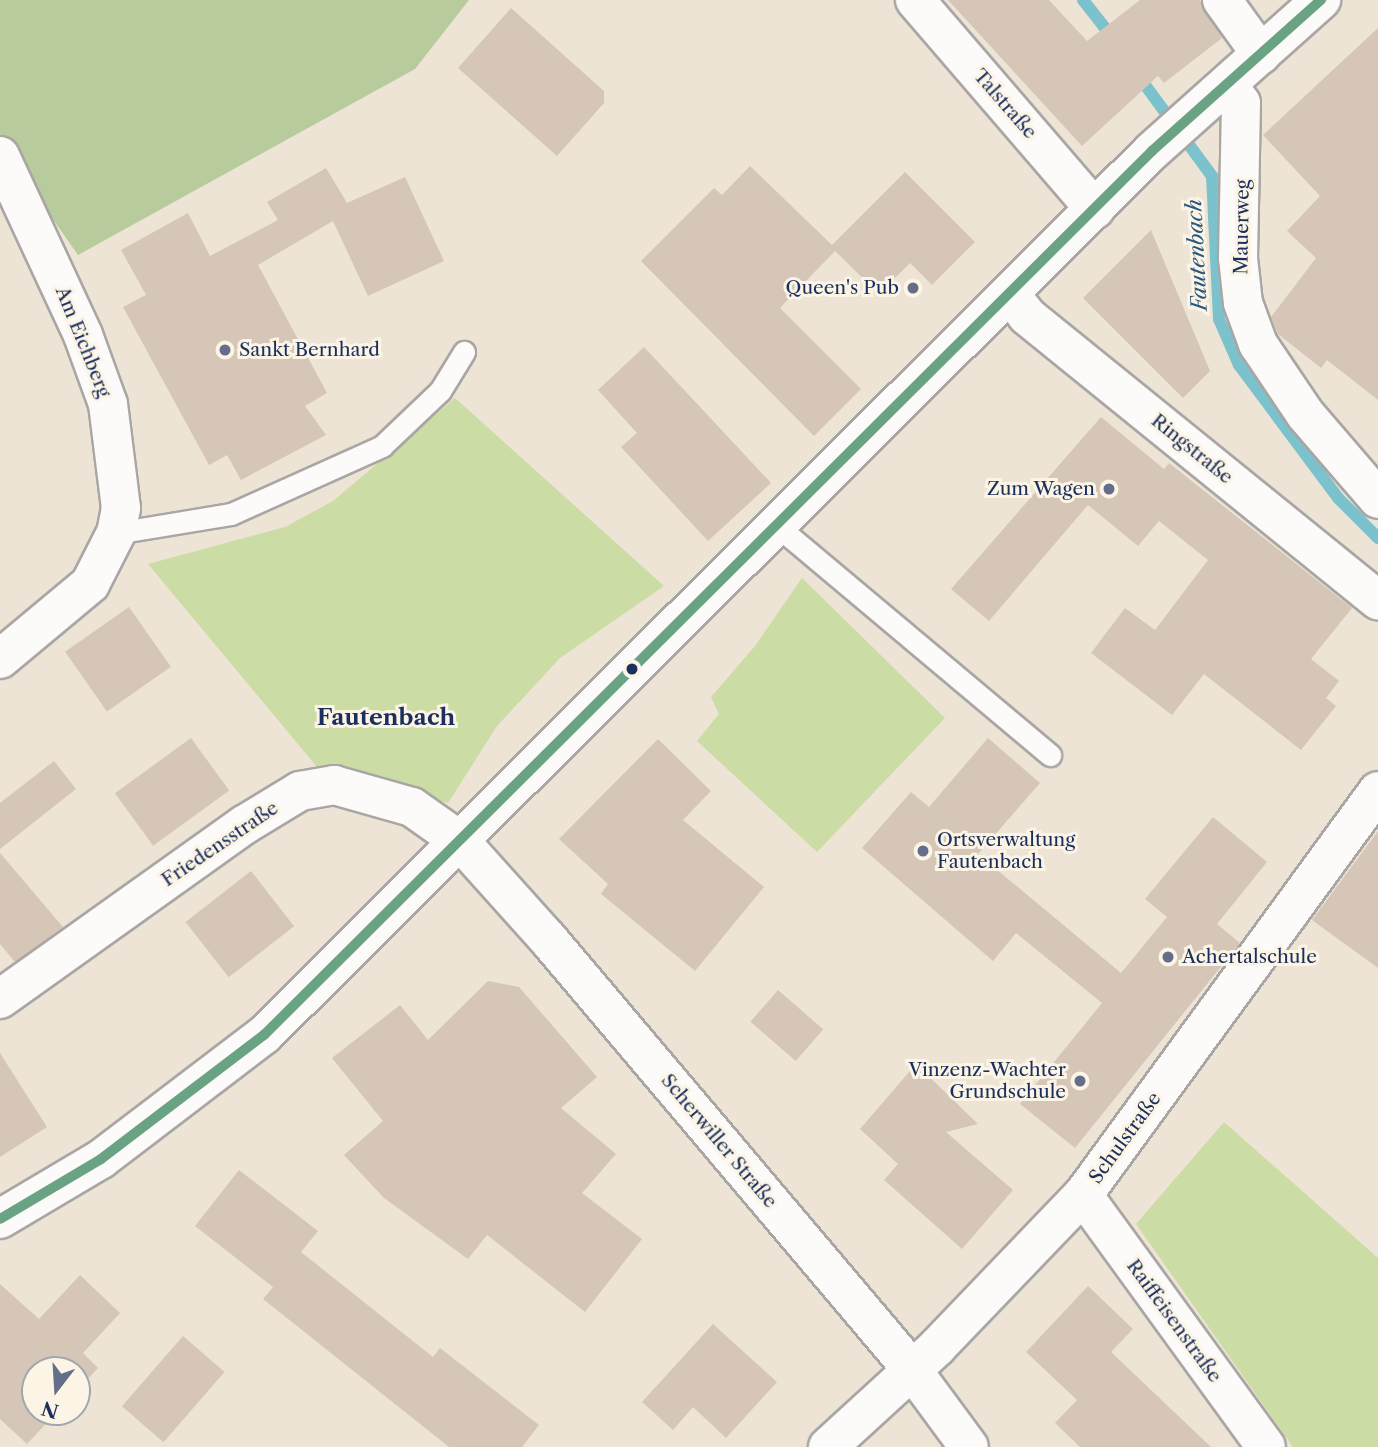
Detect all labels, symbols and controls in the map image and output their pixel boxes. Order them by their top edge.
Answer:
street label: Talstraße [969,65,1041,143]
street label: Mauerweg [1230,179,1254,275]
water label: Fautenbach [1181,199,1213,311]
place label: Queen's Pub [786,277,899,299]
marker: Queen's Pub [905,280,921,296]
street label: Am Eichberg [50,283,116,401]
place label: Sankt Bernhard [239,339,380,361]
marker: Sankt Bernhard [217,342,233,358]
street label: Ringstraße [1147,409,1237,489]
place label: Zum Wagen [986,478,1095,500]
marker: Zum Wagen [1101,481,1117,497]
unlabelled marker [625,662,639,676]
district label: Fautenbach [317,703,455,731]
street label: Friedensstraße [157,797,283,891]
place label: Ortsverwaltung Fautenbach [937,829,1075,873]
marker: Ortsverwaltung Fautenbach [915,843,931,859]
place label: Achertalschule [1182,946,1317,968]
marker: Achertalschule [1160,949,1176,965]
place label: Vinzenz-Wachter Grundschule [908,1059,1066,1103]
street label: Scherwiller Straße [656,1069,782,1213]
marker: Vinzenz-Wachter Grundschule [1072,1073,1088,1089]
street label: Schulstraße [1084,1088,1166,1188]
street label: Raiffeisenstraße [1122,1255,1226,1387]
north arrow [21,1356,91,1426]
text: N [39,1396,62,1423]

